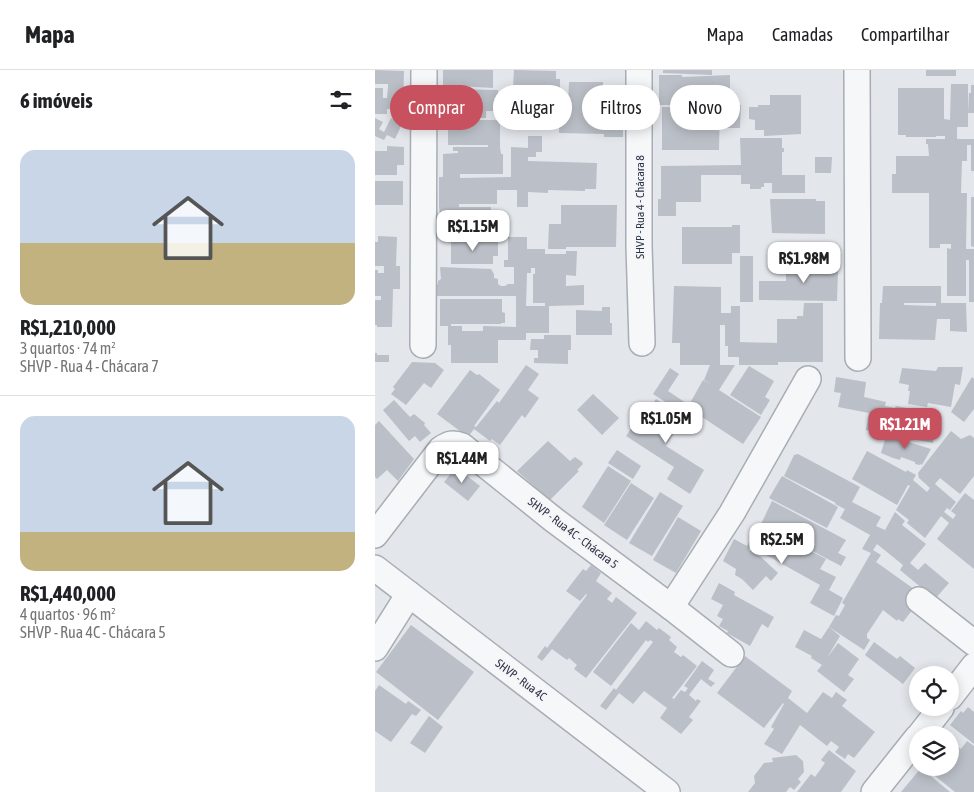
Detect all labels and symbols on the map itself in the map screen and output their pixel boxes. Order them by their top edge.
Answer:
street label: SHVP - Rua 4 - Chácara 8 [633,155,647,259]
pin: R$1.15M [427,210,519,252]
pin: R$1.98M [758,242,850,284]
pin: R$1.05M [620,402,712,444]
pin: R$1.21M [859,408,951,450]
pin: R$1.44M [416,442,508,484]
street label: SHVP - Rua 4C - Chácara 5 [525,494,621,572]
pin: R$2.5M [741,522,823,565]
street label: SHVP - Rua 4C [493,656,550,704]

